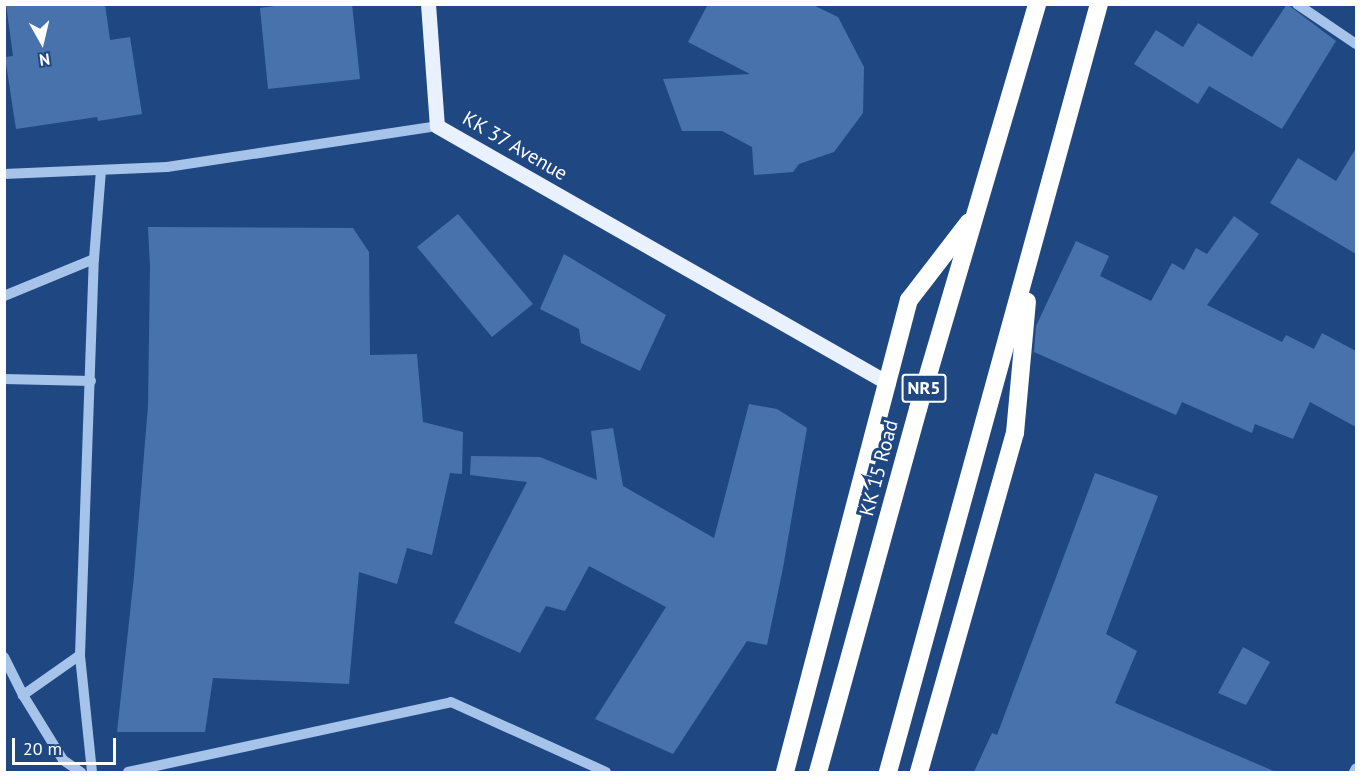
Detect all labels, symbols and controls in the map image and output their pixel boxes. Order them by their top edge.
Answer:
north arrow [12,12,72,72]
text: N [38,49,51,70]
street label: KK 37 Avenue [457,106,573,186]
road number: NR5 [902,373,946,403]
street label: KK 15 Road [855,417,903,519]
scale bar [15,726,118,764]
text: 20 m [23,737,62,760]

